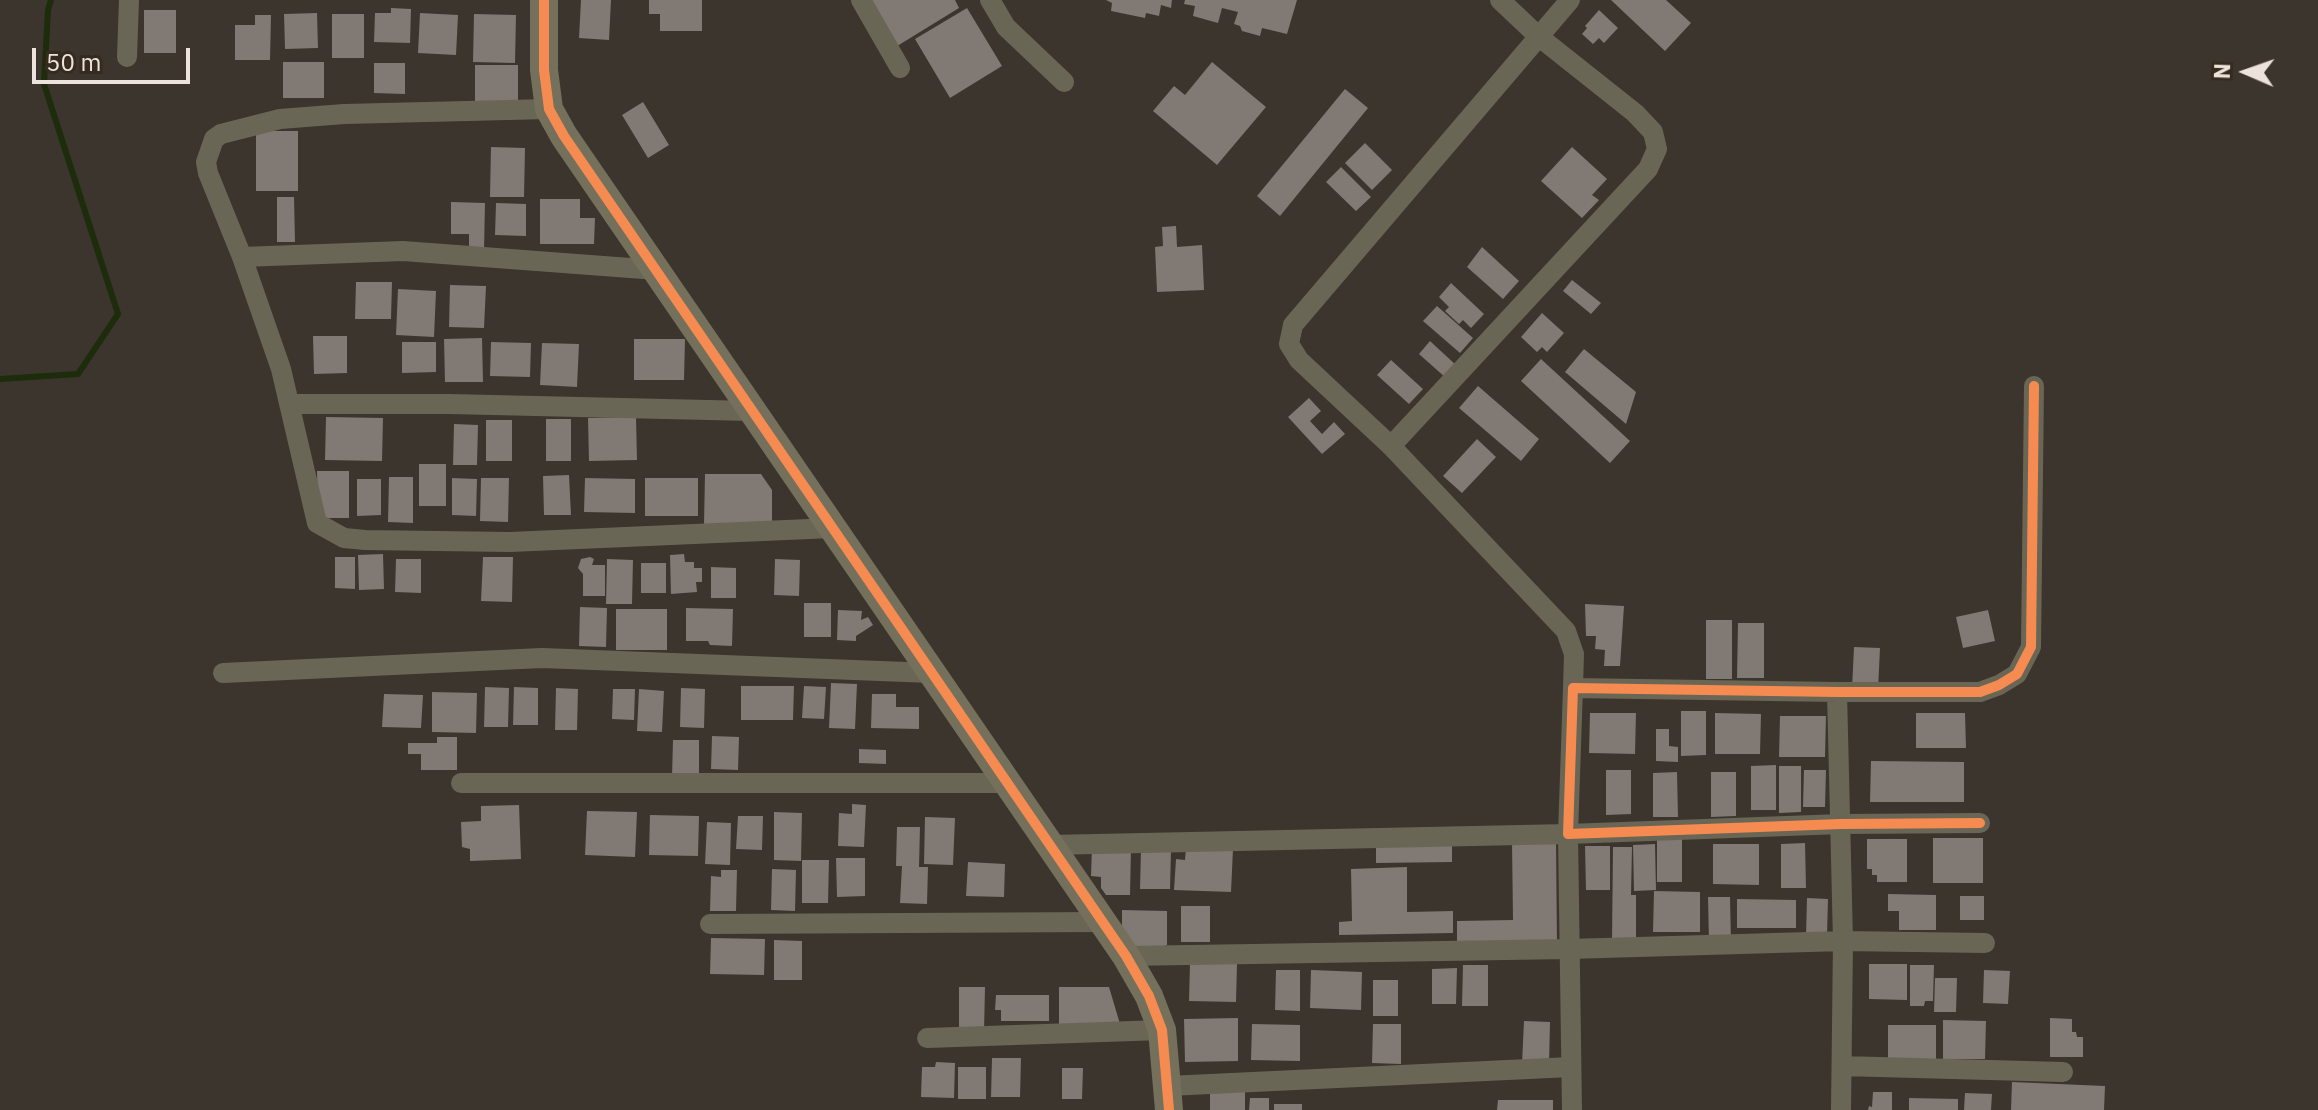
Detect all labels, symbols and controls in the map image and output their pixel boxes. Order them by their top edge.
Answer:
scale bar [36,32,194,82]
north arrow [2206,32,2286,112]
text: 50 m [46,46,101,78]
text: N [2207,63,2236,80]

